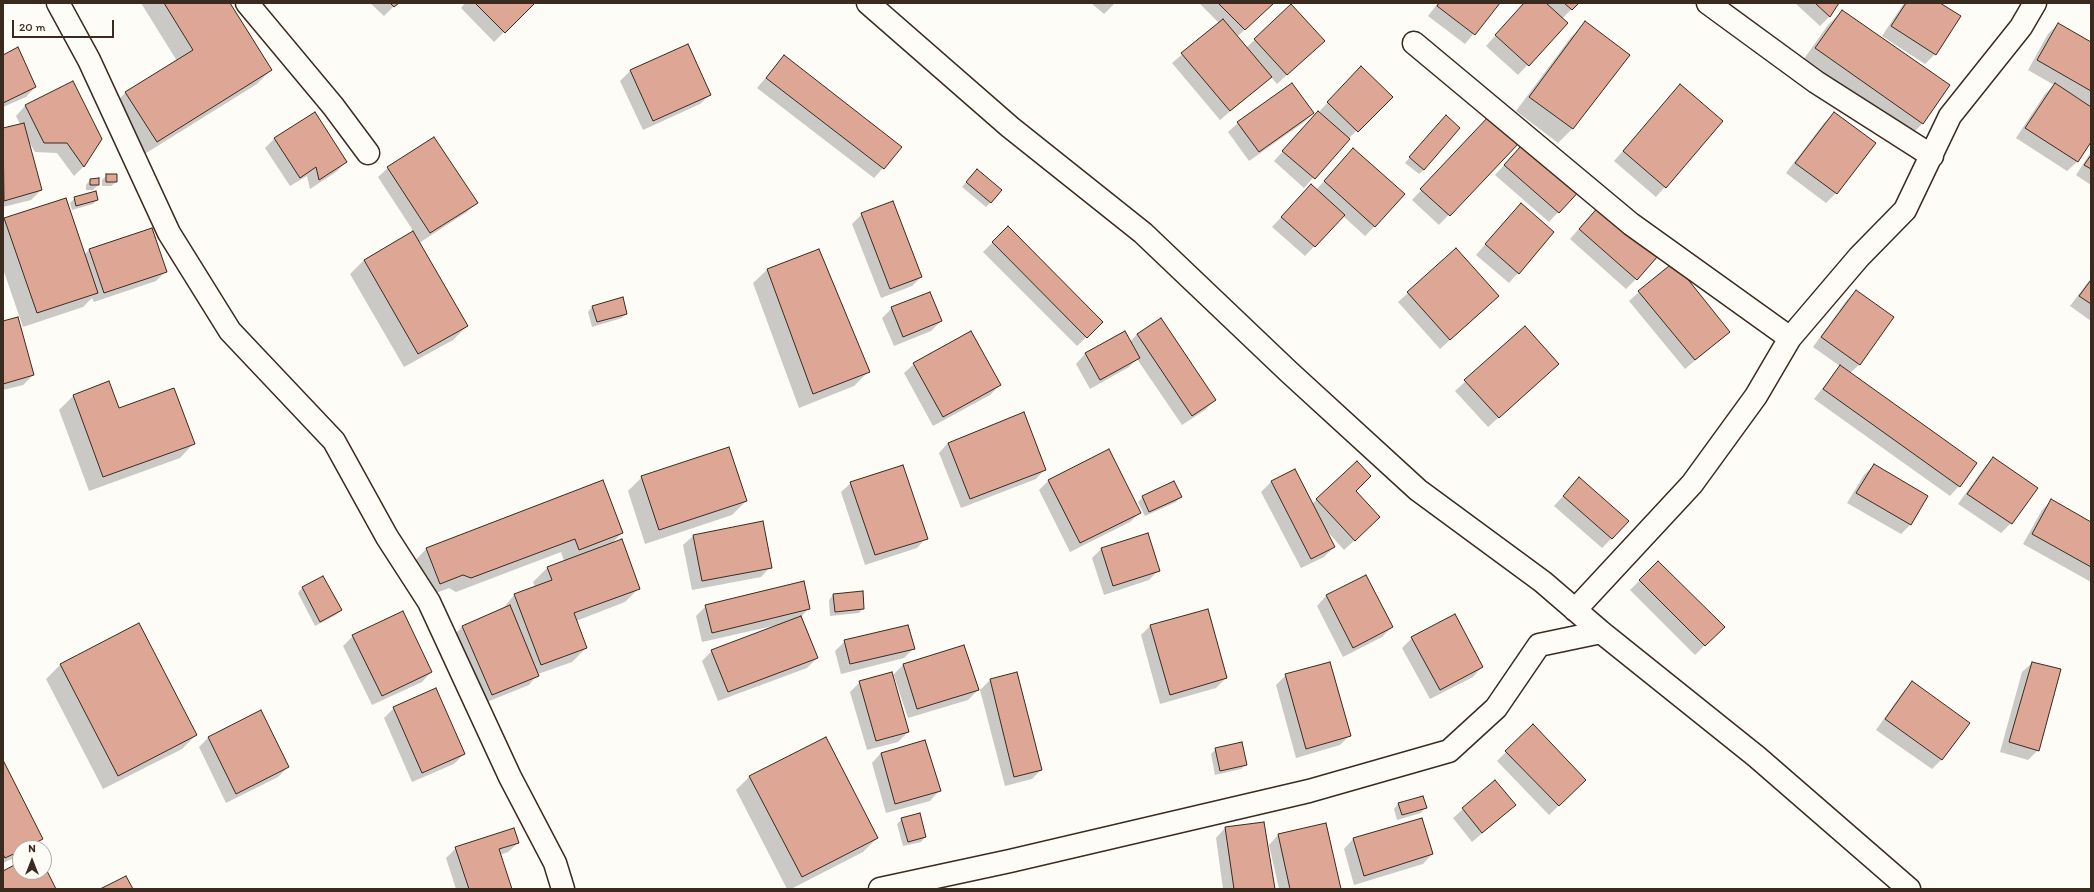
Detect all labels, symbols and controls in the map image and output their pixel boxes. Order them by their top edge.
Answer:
scale bar [14,12,116,38]
text: 20 m [19,20,46,34]
north arrow [12,840,52,880]
text: N [28,842,36,855]

